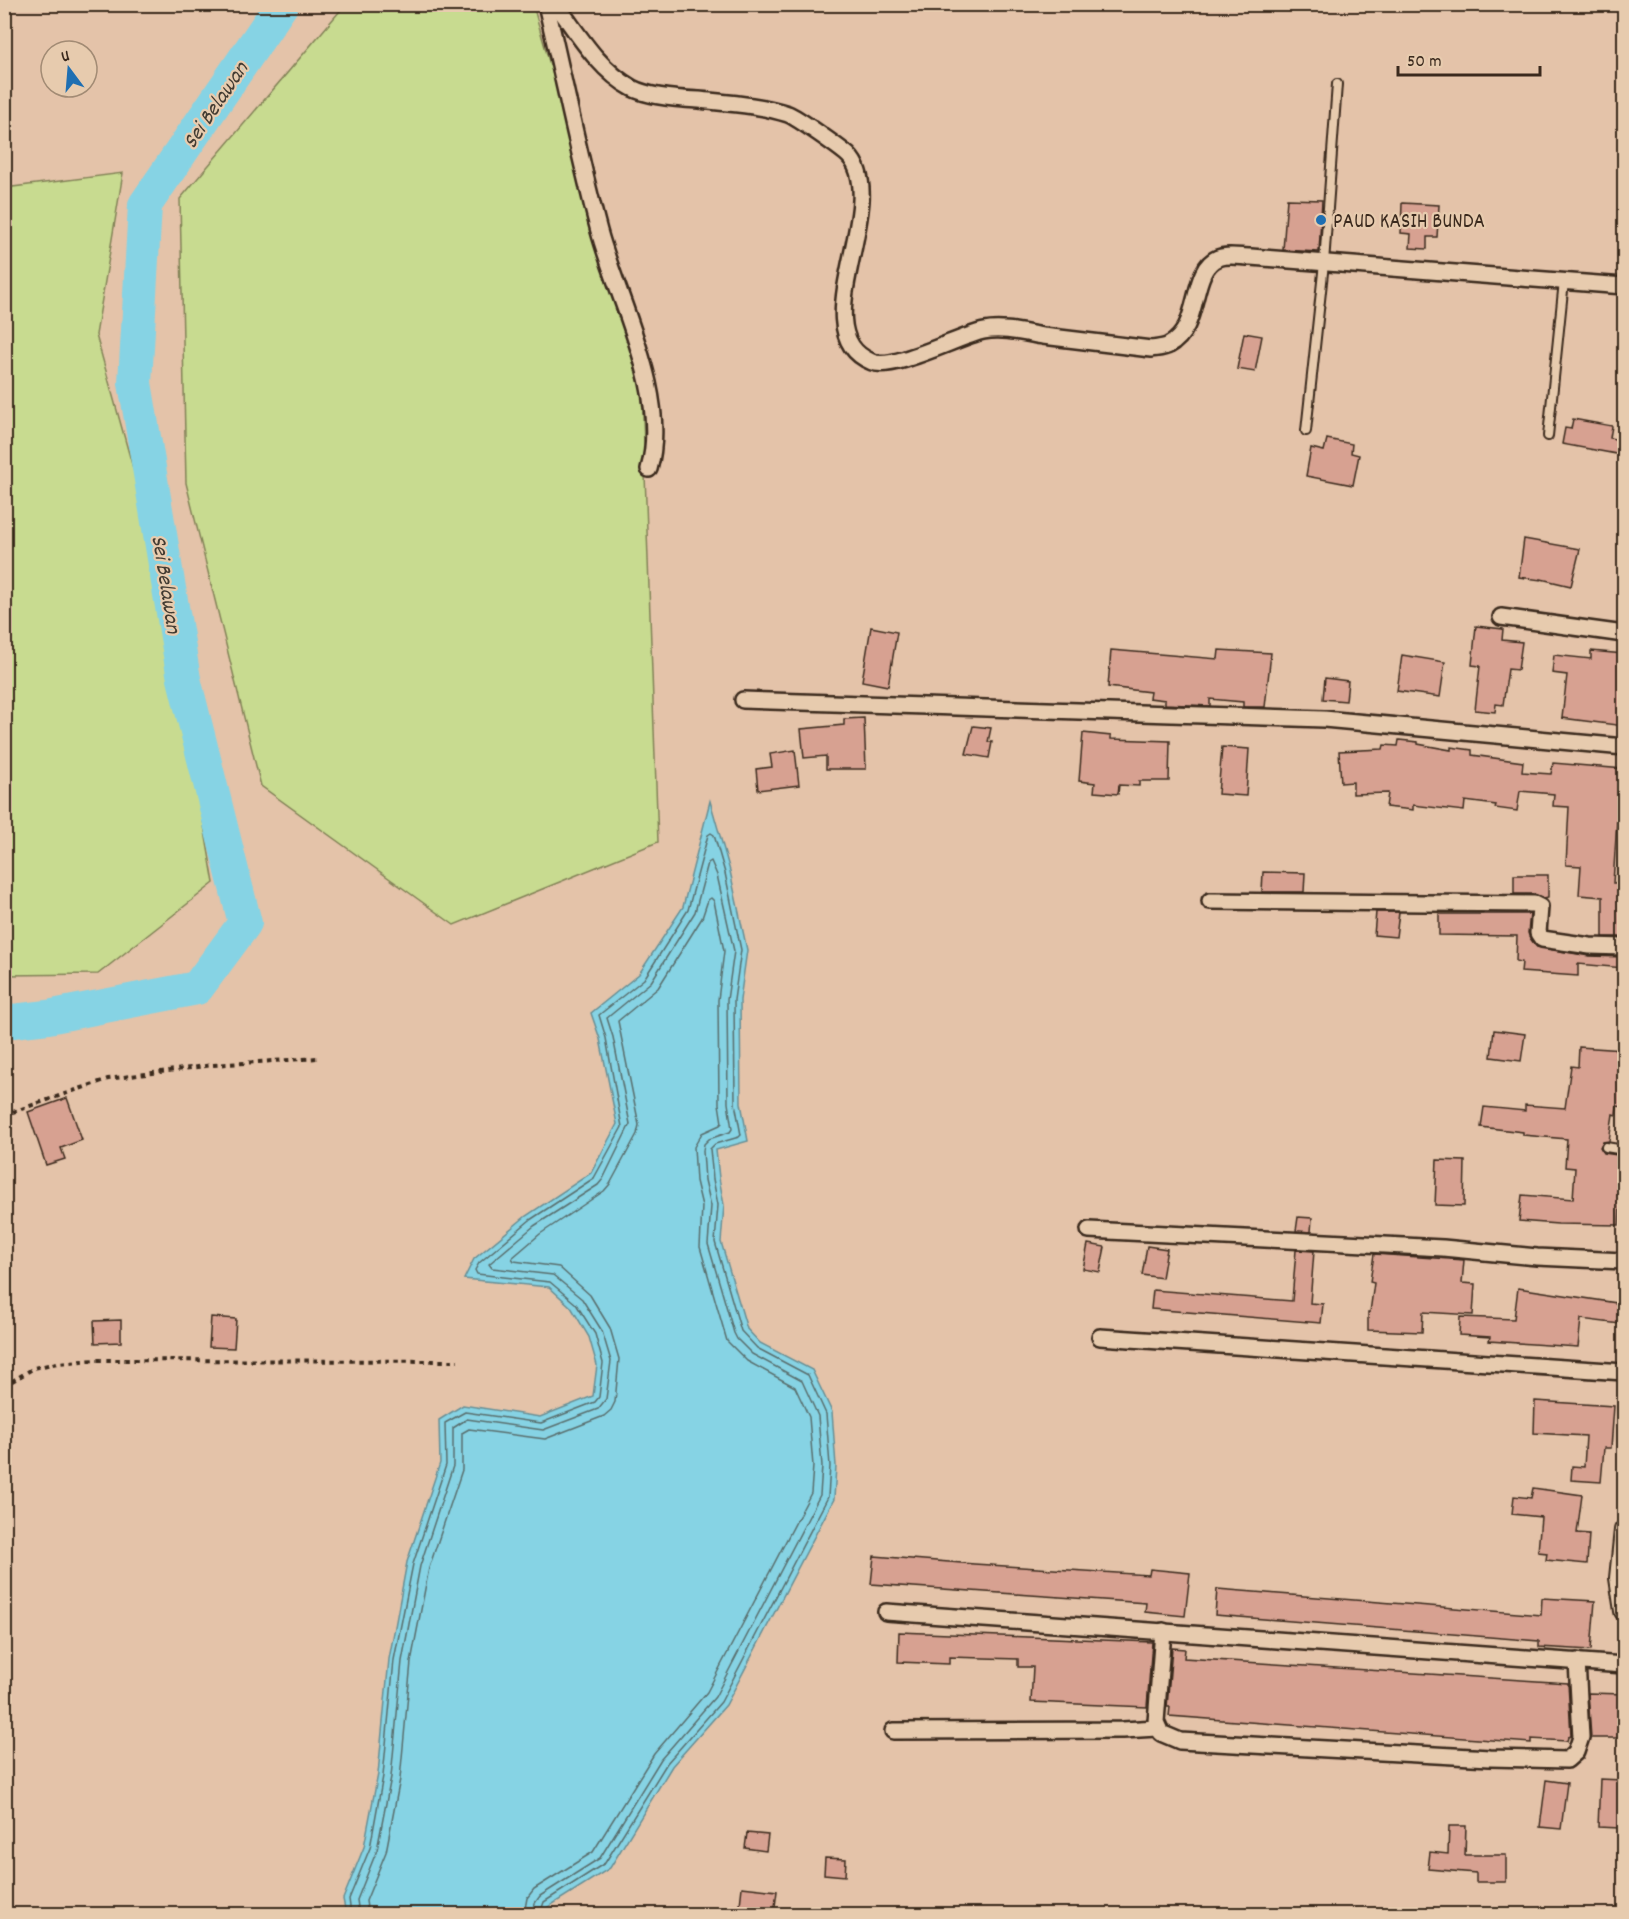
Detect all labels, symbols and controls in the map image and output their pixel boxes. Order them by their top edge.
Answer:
north arrow [39,39,99,99]
scale bar [1398,39,1540,77]
text: U [59,45,73,69]
text: 50 m [1407,50,1442,75]
water label: Sei Belawan [176,56,258,156]
place label: PAUD KASIH BUNDA [1333,208,1485,238]
marker: PAUD KASIH BUNDA [1314,213,1328,227]
water label: Sei Belawan [142,533,188,637]

